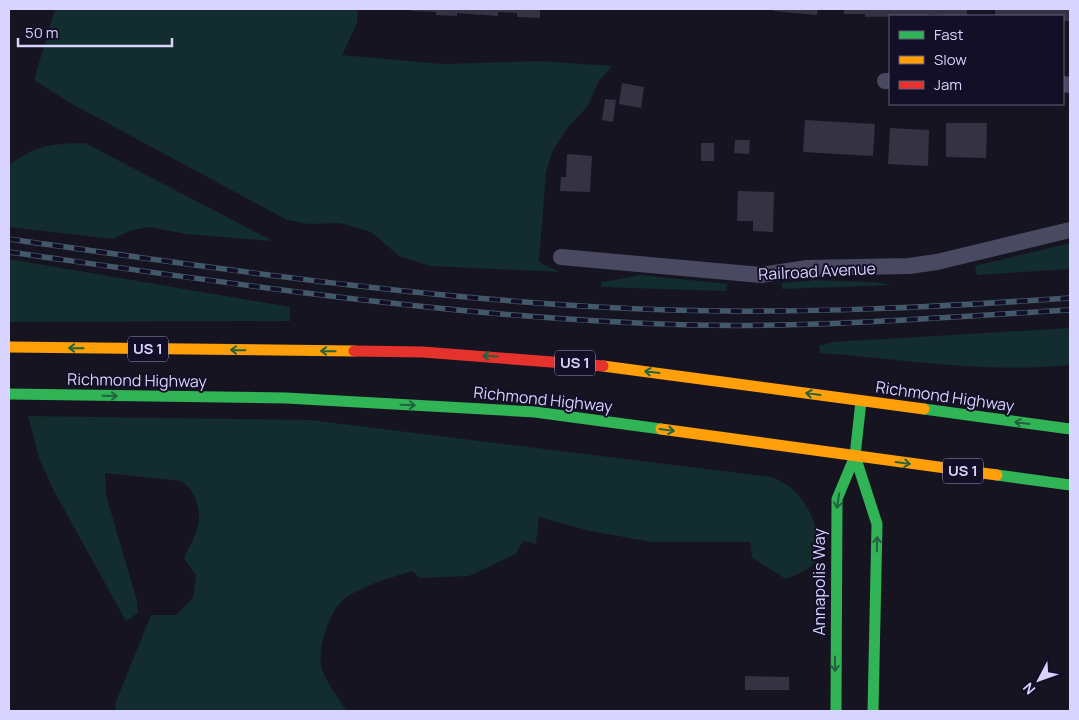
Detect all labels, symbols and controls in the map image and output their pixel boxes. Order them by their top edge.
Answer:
scale bar [18,15,171,47]
legend [889,15,1064,105]
text: 50 m [25,22,59,43]
text: Fast [934,24,963,45]
text: Slow [934,49,967,70]
text: Jam [934,74,962,95]
street label: Railroad Avenue [758,257,876,285]
road number: US 1 [128,336,168,362]
one-way arrow [68,343,84,353]
one-way arrow [230,345,246,355]
one-way arrow [320,346,336,356]
road number: US 1 [555,350,595,376]
one-way arrow [482,352,498,361]
one-way arrow [644,367,660,377]
street label: Richmond Highway [67,368,208,392]
street label: Richmond Highway [874,375,1016,417]
street label: Richmond Highway [472,381,614,417]
one-way arrow [805,389,821,399]
one-way arrow [102,391,118,401]
one-way arrow [400,400,416,410]
one-way arrow [1014,417,1030,427]
one-way arrow [659,425,675,435]
one-way arrow [895,458,911,468]
road number: US 1 [943,458,983,484]
one-way arrow [832,493,842,509]
street label: Annapolis Way [808,528,830,636]
one-way arrow [872,536,881,552]
one-way arrow [831,655,840,671]
north arrow [1014,655,1064,705]
text: N [1018,679,1039,699]

